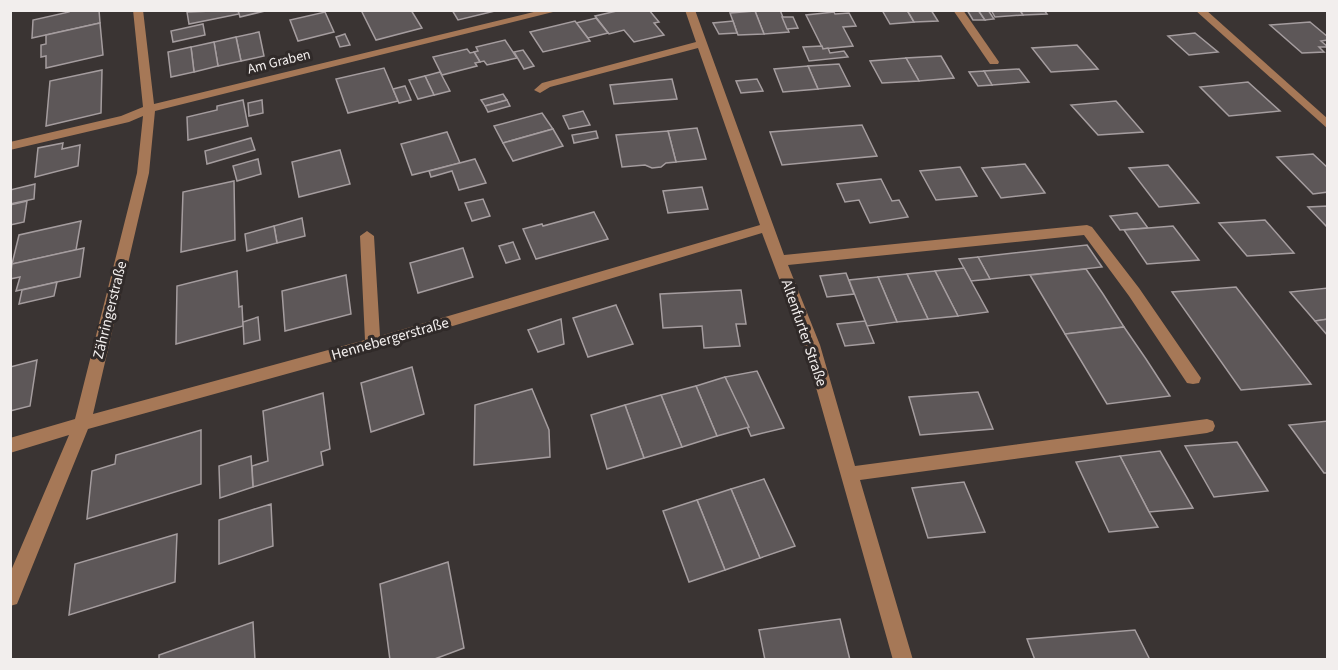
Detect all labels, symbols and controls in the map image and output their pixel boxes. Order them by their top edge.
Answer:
street label: Am Graben [245,44,313,80]
street label: Zähringerstraße [88,259,132,361]
street label: Altenfurter Straße [776,277,832,389]
street label: Hennebergerstraße [329,312,451,366]

